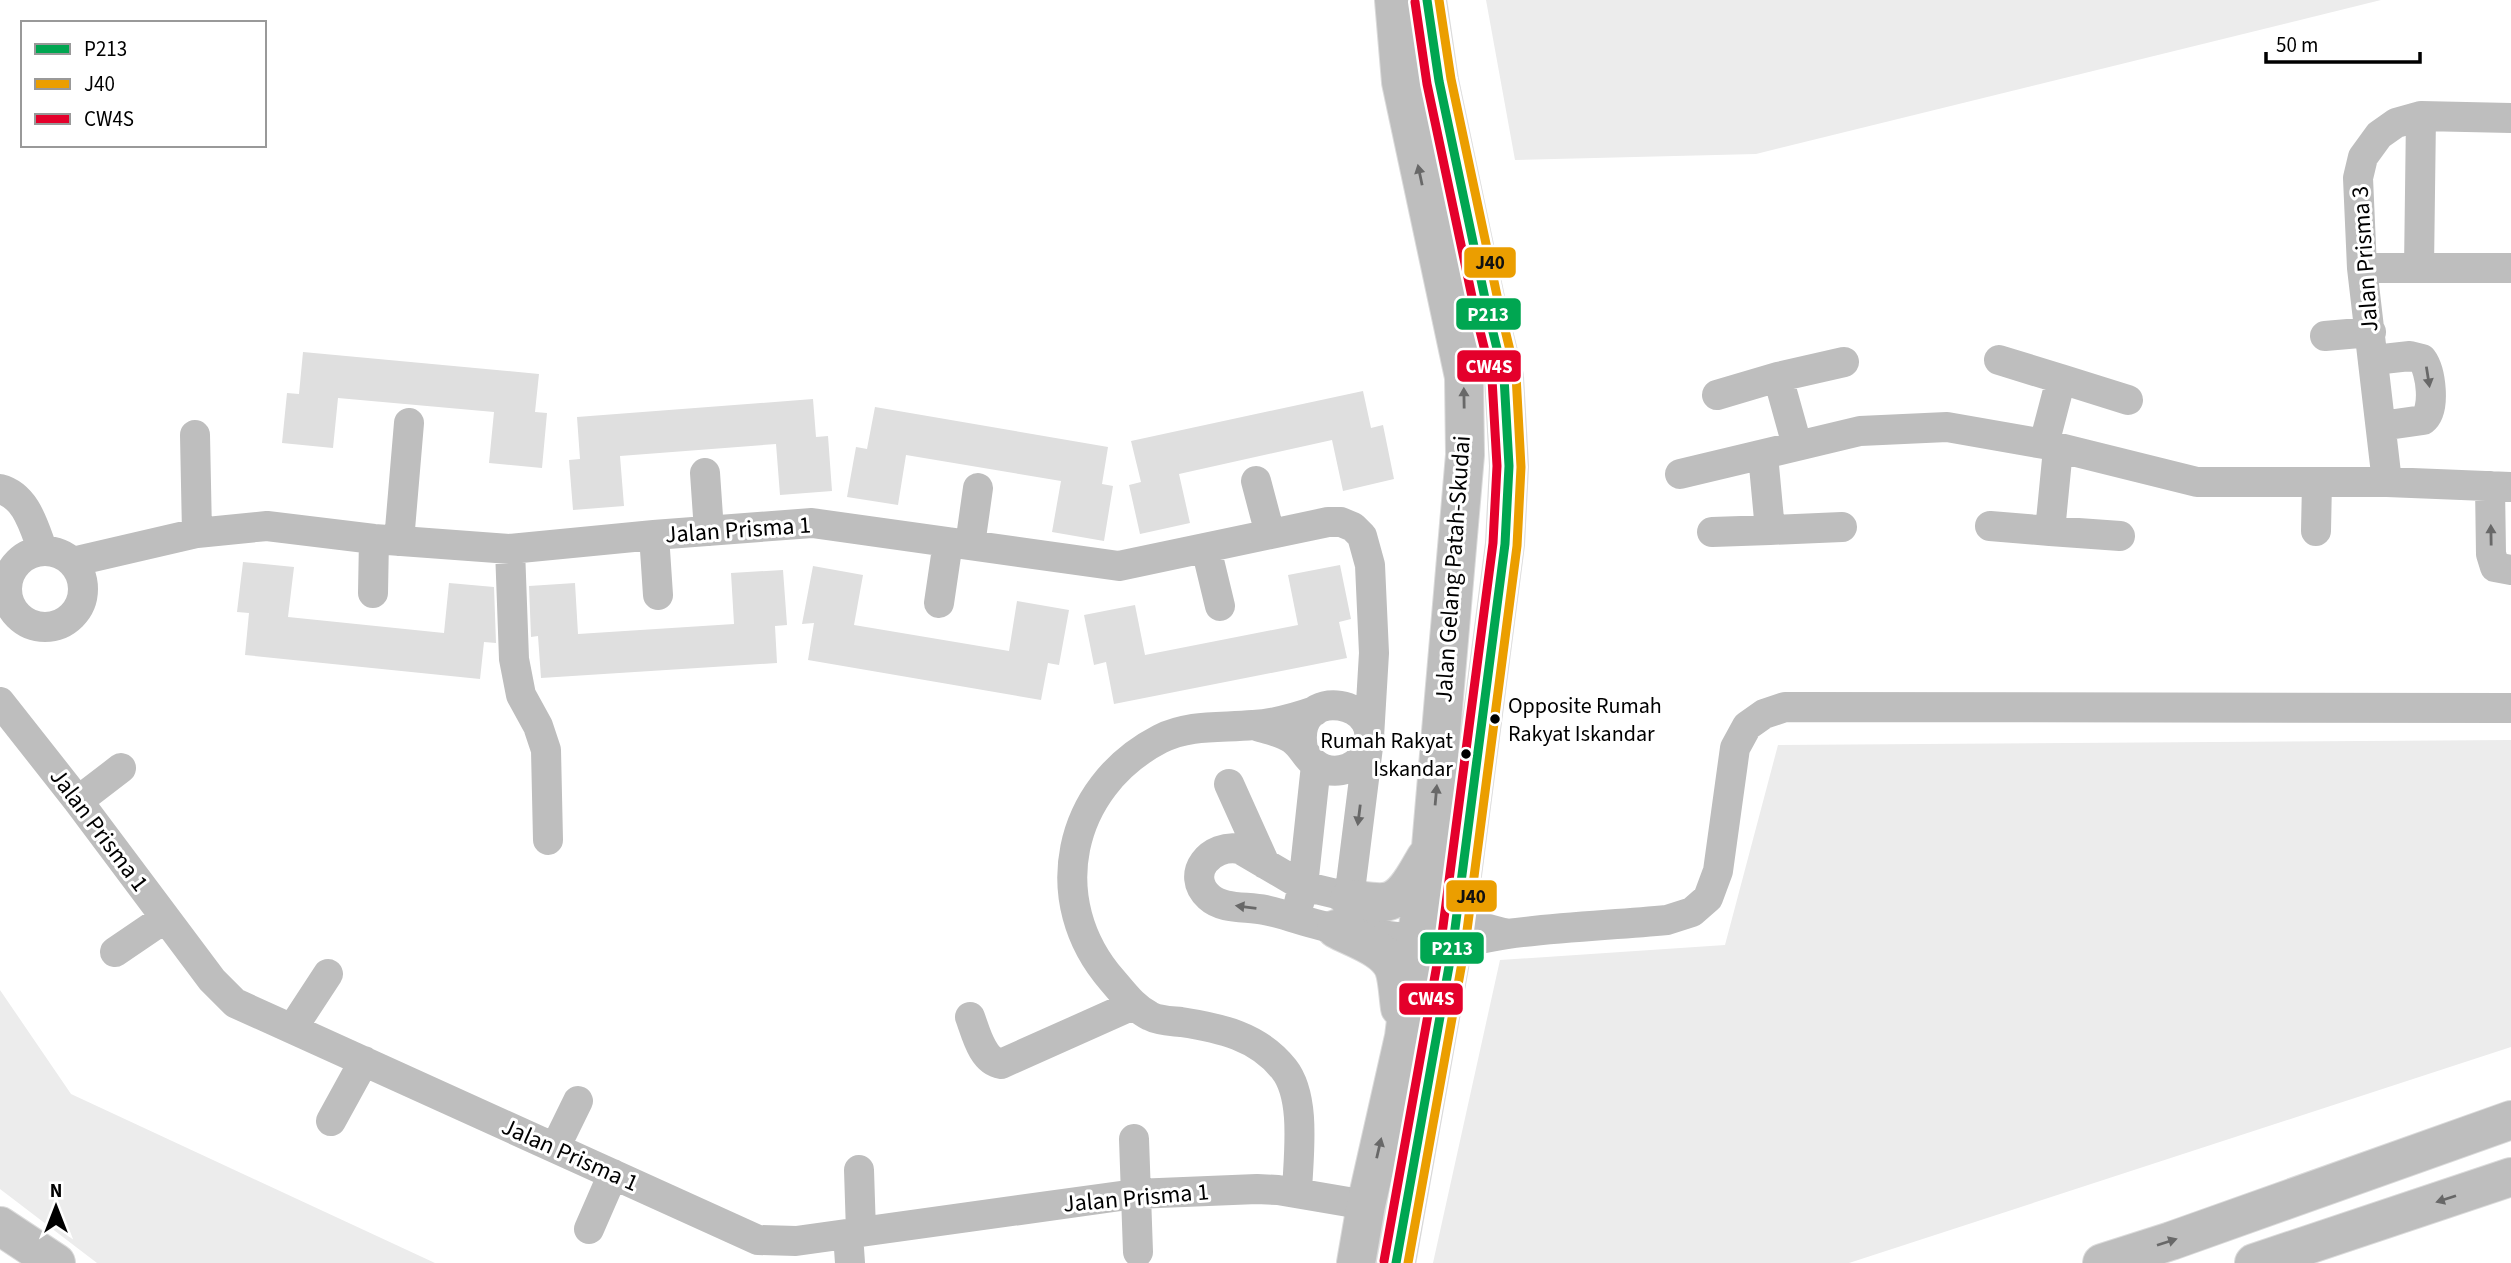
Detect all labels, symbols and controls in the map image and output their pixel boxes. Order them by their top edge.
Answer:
legend [21,21,266,147]
scale bar [2266,21,2420,65]
text: 50 m [2276,30,2318,60]
text: P213 [84,34,127,64]
text: J40 [84,69,115,99]
text: CW4S [84,104,134,134]
one-way arrow [1415,164,1426,186]
street label: Jalan Prisma 3 [2342,185,2388,333]
line badge: J40 [1463,246,1517,279]
text: J40 [1475,250,1505,277]
line badge: P213 [1455,297,1522,331]
text: P213 [1467,302,1509,329]
line badge: CW4S [1456,349,1522,383]
text: CW4S [1466,354,1512,381]
one-way arrow [2423,366,2434,388]
one-way arrow [1458,386,1470,408]
street label: Jalan Gelang Patah-Skudai [1426,434,1480,704]
street label: Jalan Prisma 1 [664,507,812,553]
one-way arrow [2485,524,2496,546]
place label: Opposite Rumah Rakyat Iskandar [1508,690,1662,750]
marker: Opposite Rumah Rakyat Iskandar [1488,712,1502,726]
place label: Rumah Rakyat Iskandar [1320,725,1454,785]
marker: Rumah Rakyat Iskandar [1459,747,1473,761]
street label: Jalan Prisma 1 [41,761,157,899]
one-way arrow [1431,784,1442,806]
one-way arrow [1354,804,1365,826]
line badge: J40 [1445,879,1498,913]
text: J40 [1456,884,1486,911]
one-way arrow [1235,901,1257,912]
line badge: P213 [1419,931,1485,965]
text: P213 [1431,936,1473,963]
line badge: CW4S [1398,982,1464,1016]
text: CW4S [1408,986,1454,1013]
street label: Jalan Prisma 1 [496,1109,644,1201]
one-way arrow [1374,1137,1385,1159]
north arrow [21,1172,91,1242]
street label: Jalan Prisma 1 [1062,1174,1210,1222]
text: N [50,1178,62,1205]
one-way arrow [2436,1194,2457,1205]
one-way arrow [2157,1236,2178,1247]

